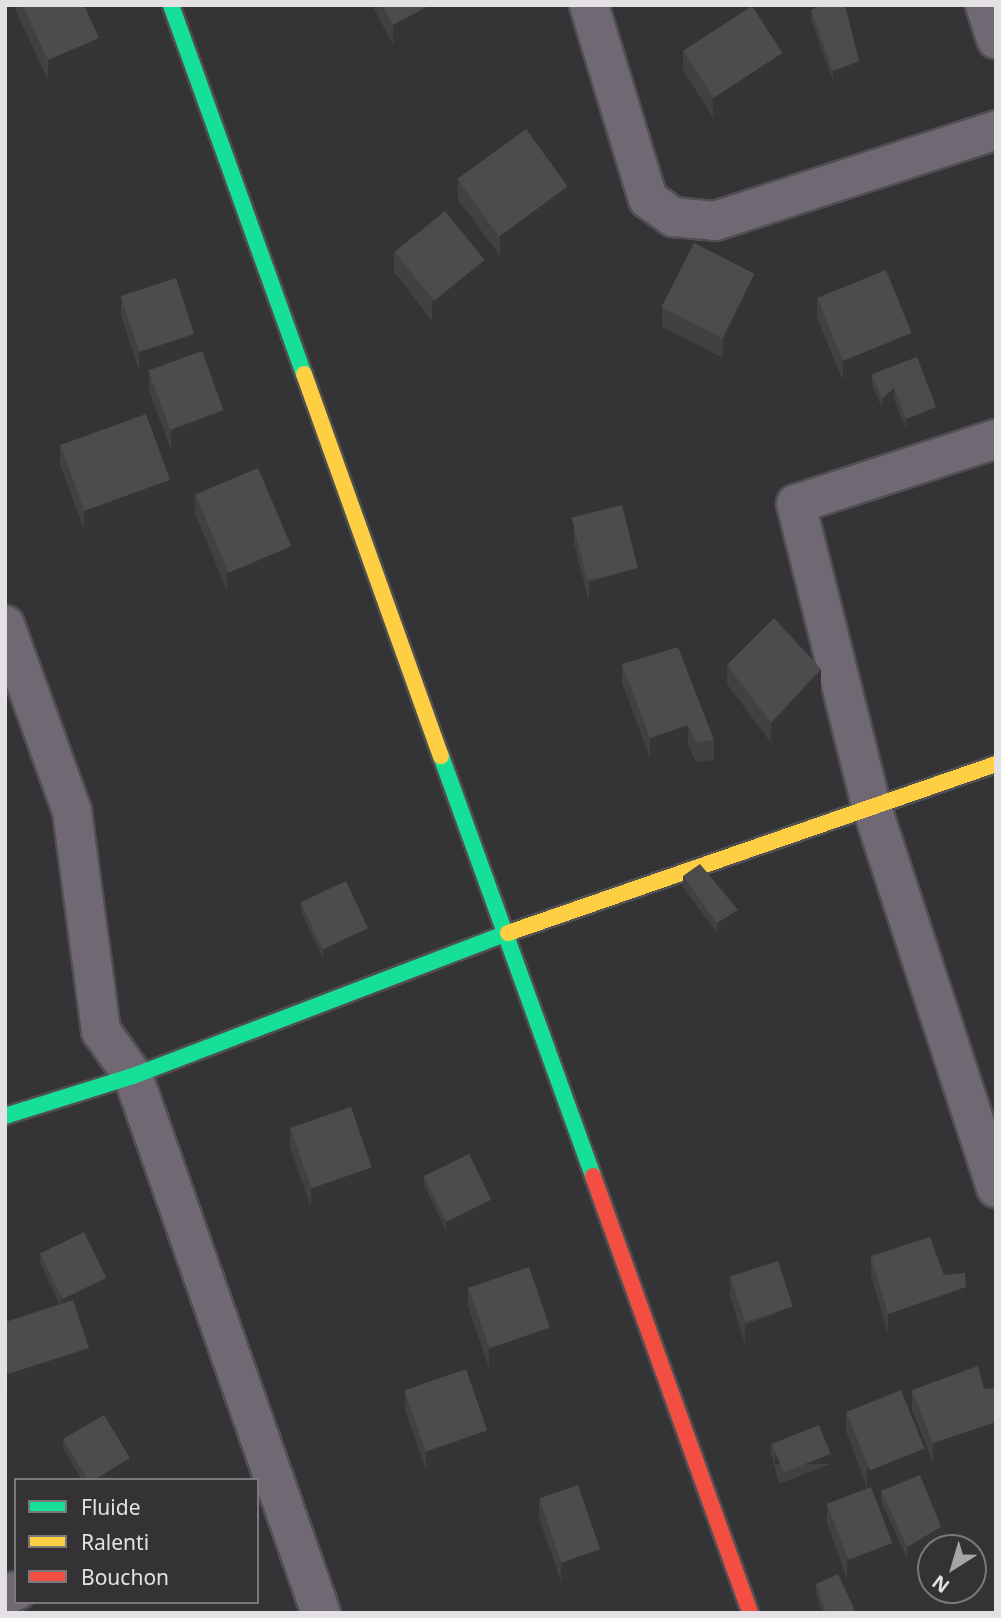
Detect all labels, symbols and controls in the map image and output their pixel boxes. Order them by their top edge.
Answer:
legend [14,1478,259,1604]
text: Fluide [81,1493,140,1521]
text: Ralenti [81,1528,149,1556]
north arrow [917,1534,987,1604]
text: Bouchon [81,1563,169,1591]
text: N [927,1569,955,1599]

